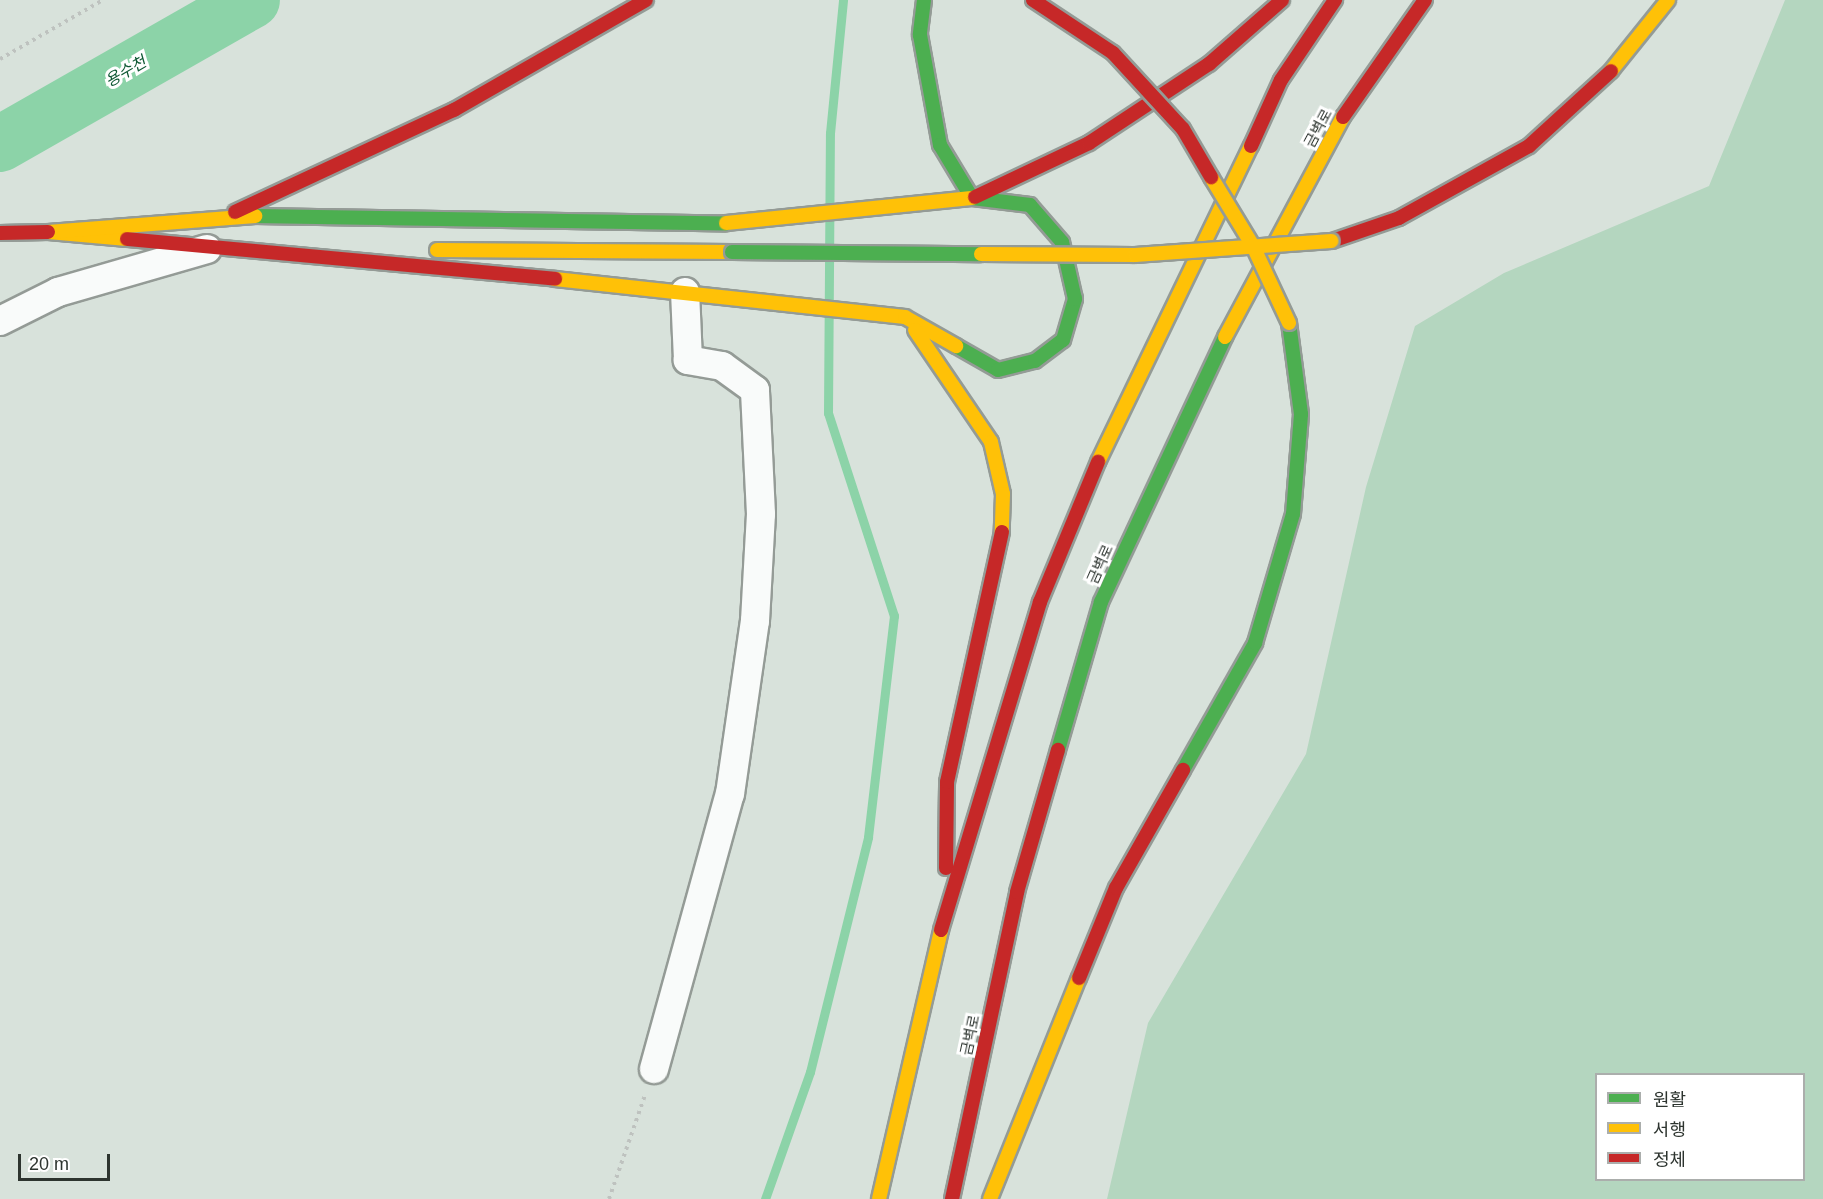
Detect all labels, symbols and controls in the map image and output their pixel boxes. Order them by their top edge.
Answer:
water label: 용수천 [102,53,150,91]
street label: 금벽로 [1300,105,1336,151]
street label: 금벽로 [1083,541,1117,587]
street label: 금벽로 [957,1013,983,1057]
legend [1595,1073,1805,1181]
text: 원활 [1653,1090,1686,1110]
text: 서행 [1653,1120,1686,1140]
scale bar [21,1142,112,1180]
text: 정체 [1653,1150,1686,1170]
text: 20 m [29,1154,69,1174]

